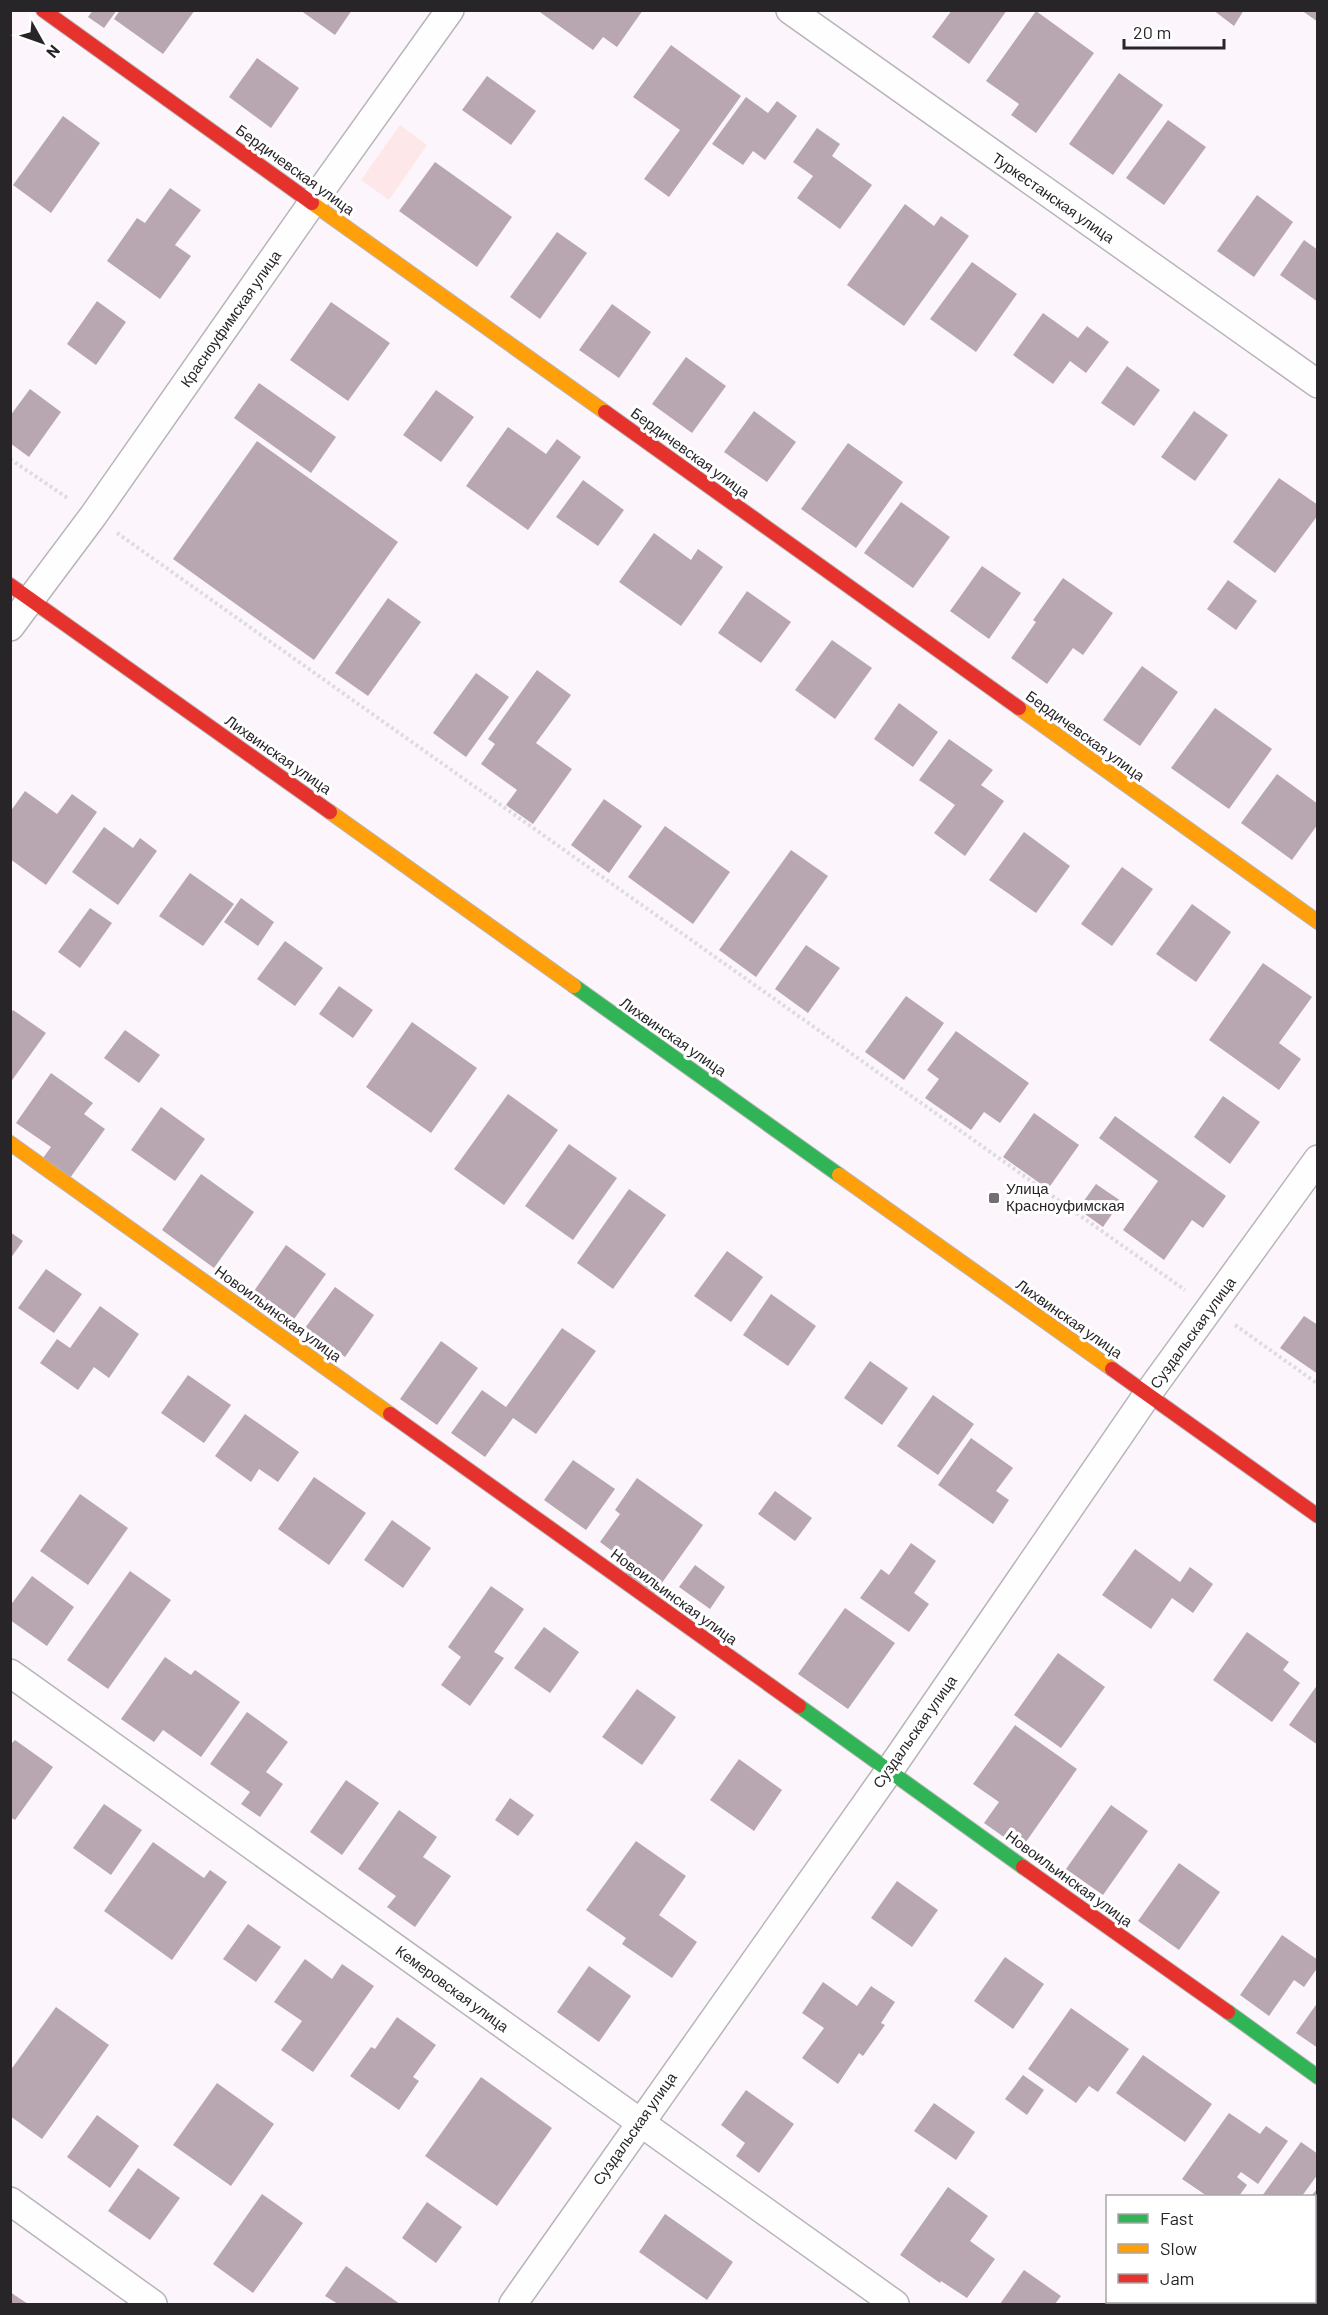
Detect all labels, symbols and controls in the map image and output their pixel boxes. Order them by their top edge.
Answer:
north arrow [12,12,72,72]
scale bar [1124,12,1224,50]
text: 20 m [1133,21,1171,43]
text: N [43,42,65,62]
street label: Бердичевская улица [233,120,359,219]
street label: Туркестанская улица [989,148,1119,247]
street label: Красноуфимская улица [176,246,285,390]
street label: Бердичевская улица [628,403,754,502]
street label: Бердичевская улица [1023,686,1149,785]
street label: Лихвинская улица [222,711,336,798]
street label: Лихвинская улица [617,993,731,1080]
place label: Улица Красноуфимская [1006,1179,1125,1214]
marker: Улица Красноуфимская [987,1191,1001,1205]
street label: Новоильинская улица [212,1261,346,1366]
street label: Суздальская улица [1146,1273,1239,1392]
street label: Лихвинская улица [1013,1275,1127,1362]
street label: Новоильинская улица [608,1544,742,1649]
street label: Суздальская улица [868,1671,960,1791]
street label: Новоильинская улица [1003,1826,1137,1931]
street label: Кемеровская улица [393,1941,513,2036]
street label: Суздальская улица [588,2068,680,2188]
legend [1106,2195,1316,2303]
text: Fast [1160,2207,1194,2229]
text: Slow [1160,2237,1197,2259]
text: Jam [1160,2267,1194,2289]

